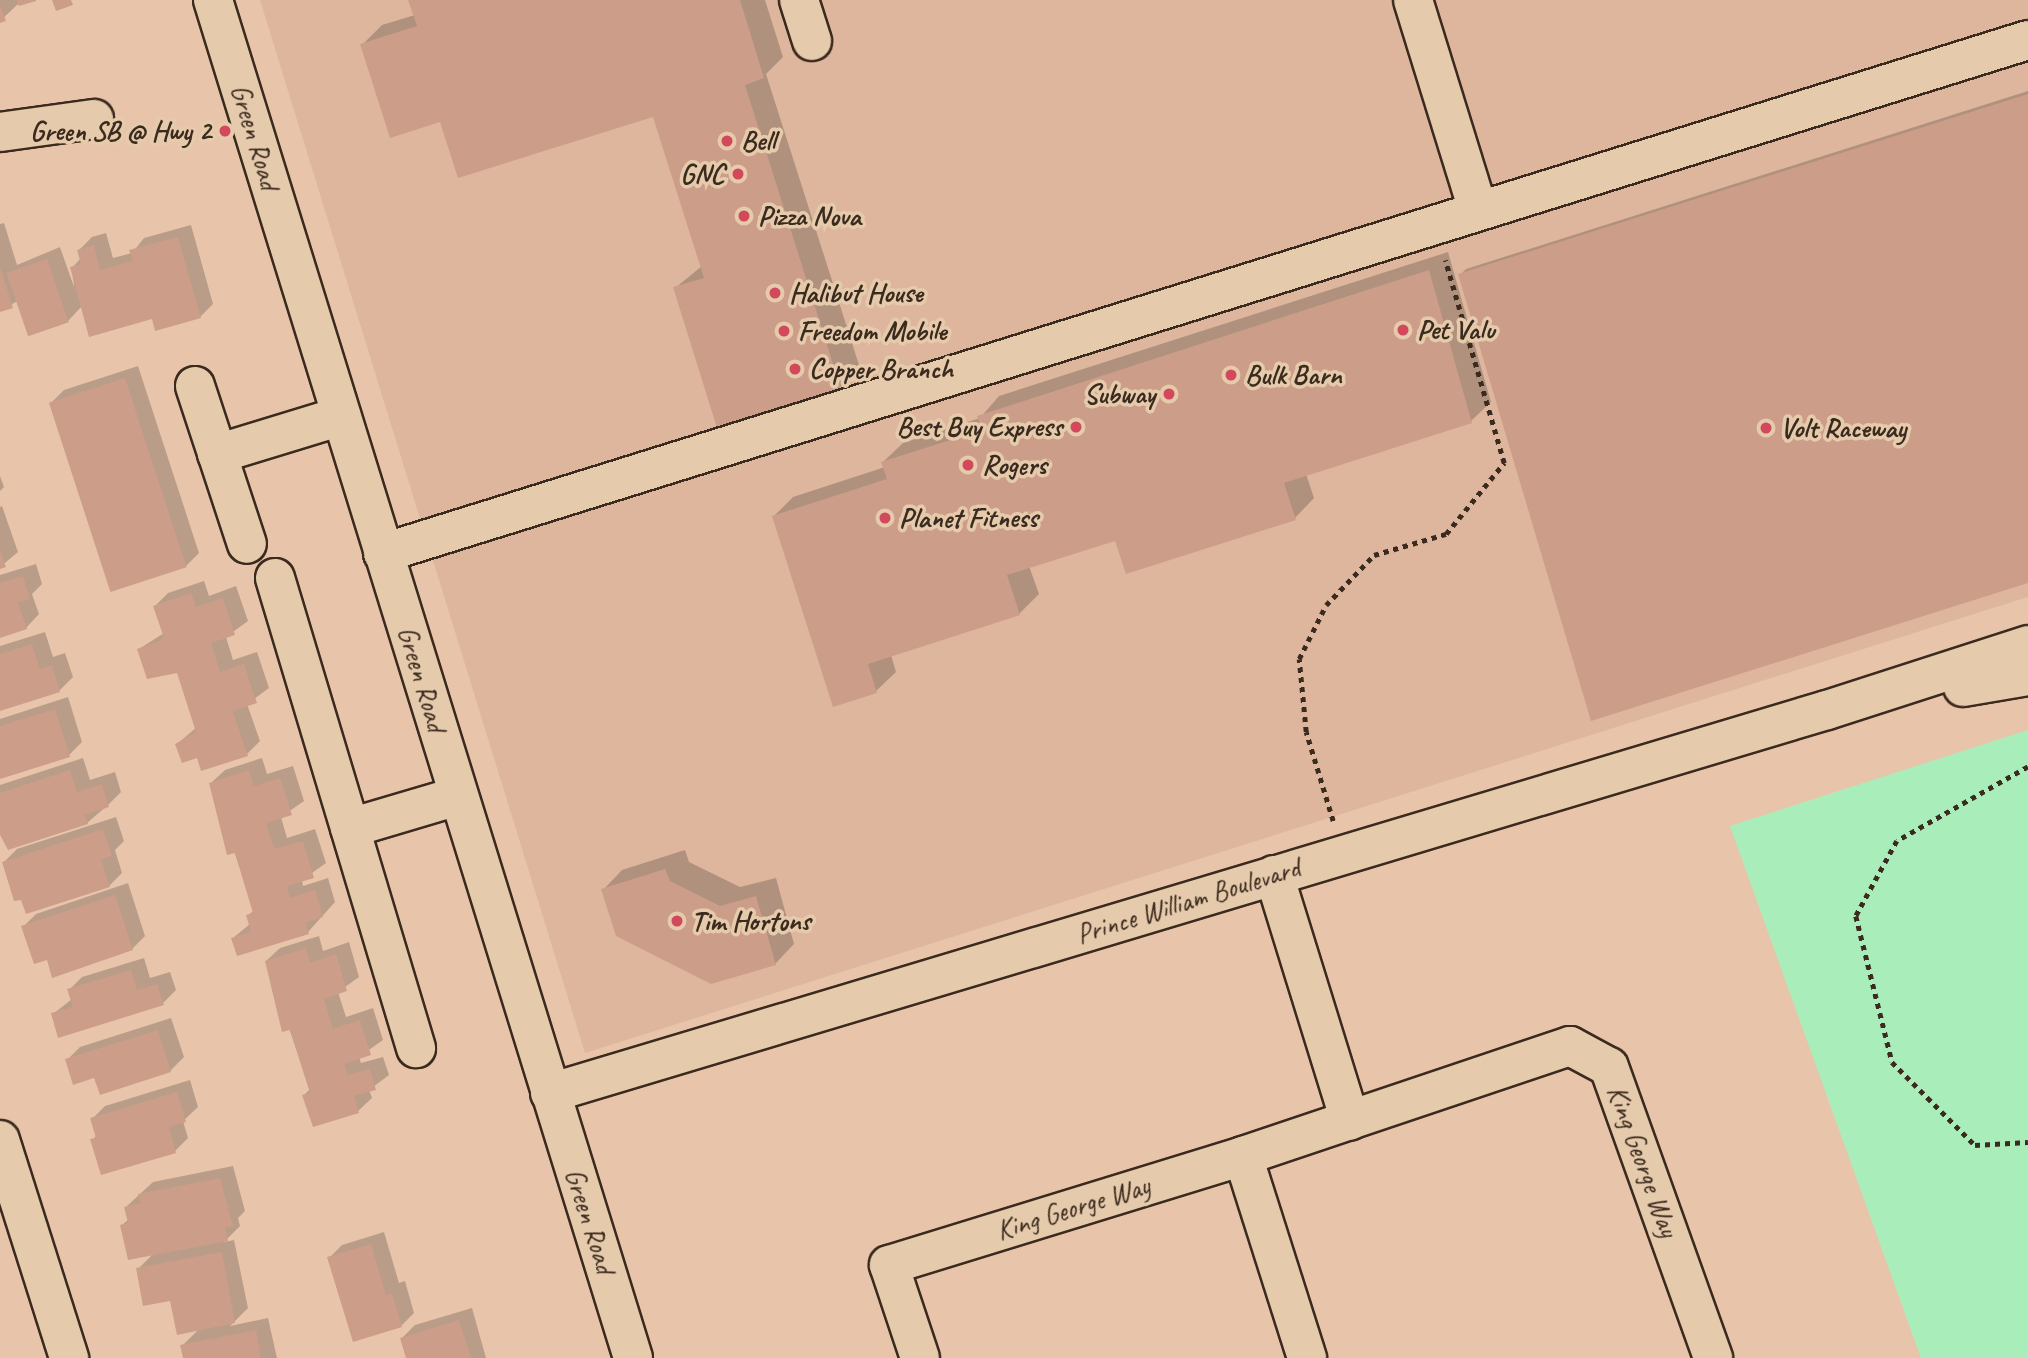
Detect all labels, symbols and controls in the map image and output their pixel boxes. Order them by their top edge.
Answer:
street label: Green Road [223,80,287,194]
place label: Green SB @ Hwy 2 [29,114,211,148]
marker: Green SB @ Hwy 2 [217,123,233,139]
place label: Bell [741,124,775,158]
marker: Bell [719,133,735,149]
place label: GNC [680,157,724,191]
marker: GNC [730,166,746,182]
place label: Pizza Nova [758,199,861,233]
marker: Pizza Nova [736,208,752,224]
place label: Halibut House [789,276,923,310]
marker: Halibut House [767,285,783,301]
place label: Pet Valu [1417,313,1495,347]
place label: Freedom Mobile [798,314,946,348]
marker: Pet Valu [1395,322,1411,338]
marker: Freedom Mobile [776,323,792,339]
place label: Copper Branch [809,352,954,386]
place label: Bulk Barn [1245,358,1343,392]
marker: Copper Branch [787,361,803,377]
marker: Bulk Barn [1223,367,1239,383]
place label: Subway [1084,377,1155,411]
marker: Subway [1161,386,1177,402]
place label: Best Buy Express [896,410,1062,444]
place label: Volt Raceway [1780,411,1907,445]
marker: Best Buy Express [1068,419,1084,435]
marker: Volt Raceway [1758,420,1774,436]
place label: Rogers [982,448,1047,482]
marker: Rogers [960,457,976,473]
place label: Planet Fitness [899,501,1038,535]
marker: Planet Fitness [877,510,893,526]
street label: Green Road [390,622,454,736]
street label: Prince William Boulevard [1071,851,1305,951]
place label: Tim Hortons [691,904,810,938]
marker: Tim Hortons [669,913,685,929]
street label: King George Way [1600,1081,1686,1241]
street label: Green Road [557,1164,623,1278]
street label: King George Way [992,1169,1154,1247]

